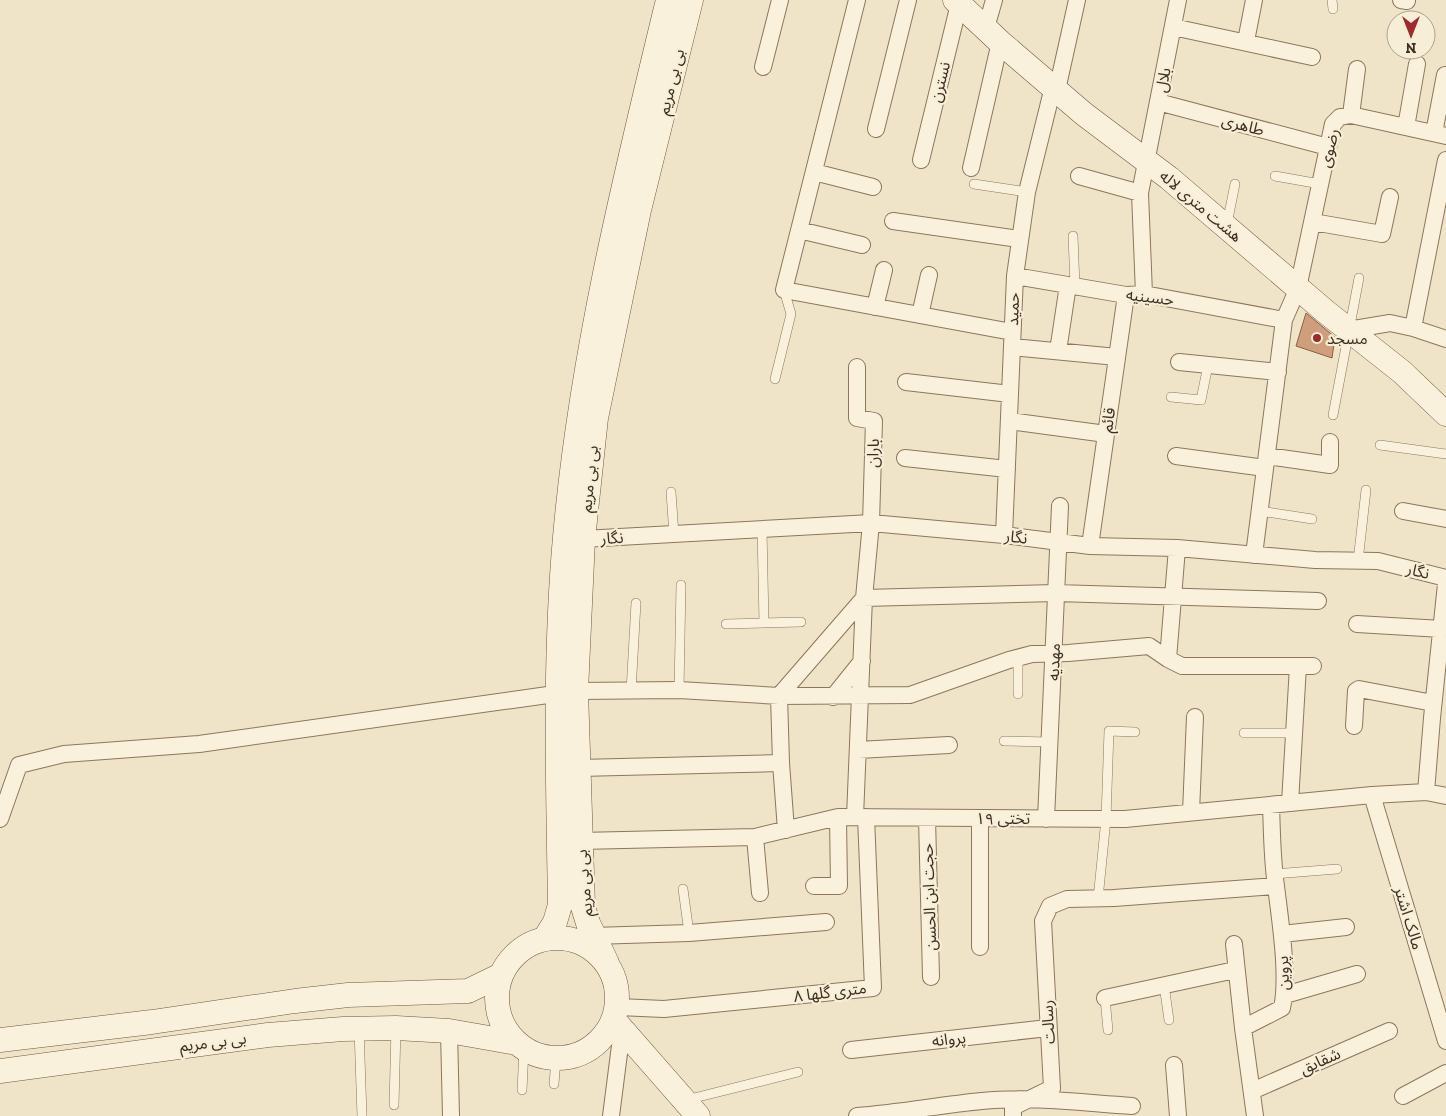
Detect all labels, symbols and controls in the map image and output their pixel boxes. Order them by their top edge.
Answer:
north arrow [1386,10,1436,60]
text: N [1405,39,1416,56]
street label: بی بی مریم [654,47,691,118]
street label: نسترن [926,60,954,104]
street label: بلال [1151,66,1176,94]
street label: طاهری [1220,110,1266,140]
street label: رضوی [1315,127,1343,169]
street label: هشت متری لاله [1156,166,1246,246]
street label: حسینیه [1125,285,1175,309]
street label: حمید [1003,292,1023,326]
place label: مسجد [1327,329,1368,348]
marker: مسجد [1311,332,1323,344]
street label: قائم [1097,406,1122,434]
street label: باران [863,438,883,468]
street label: بی بی مریم [576,444,605,514]
street label: نگار [1002,526,1029,548]
street label: نگار [599,528,624,548]
street label: نگار [1404,559,1431,583]
street label: مهدیه [1044,643,1064,681]
street label: تختی ۱۹ [976,809,1031,828]
street label: حجت ابن الحسن [918,843,940,951]
street label: بی بی مریم [572,848,599,917]
street label: مالک اشتر [1390,883,1428,952]
street label: پروین [1273,955,1294,991]
street label: ۸ متری گلها [792,978,868,1006]
street label: رسالت [1037,999,1059,1045]
street label: بی بی مریم [178,1028,248,1059]
street label: پروانه [931,1028,967,1051]
street label: شقایق [1297,1044,1344,1079]

